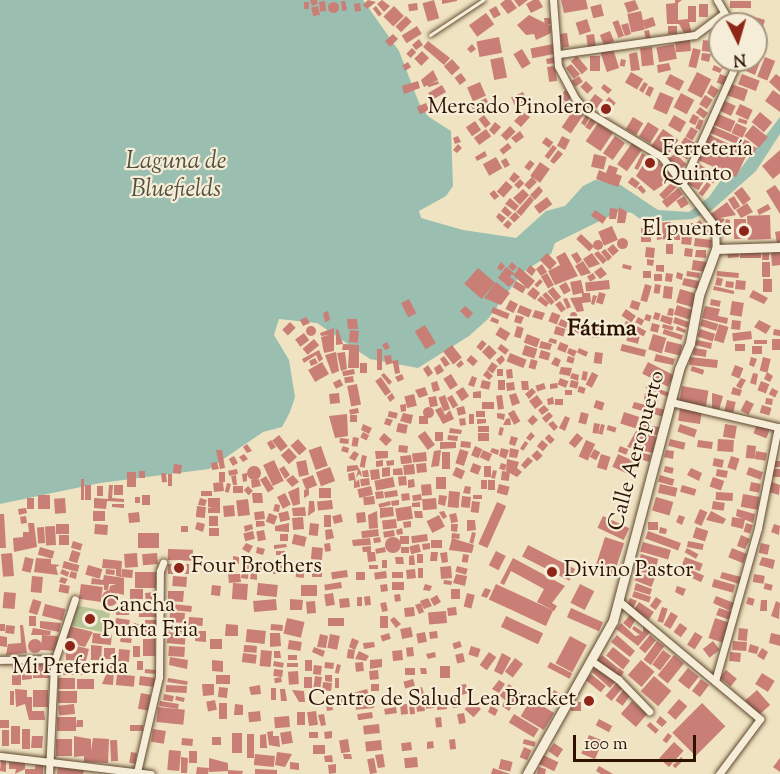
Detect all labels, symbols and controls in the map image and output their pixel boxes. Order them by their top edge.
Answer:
north arrow [708,12,768,72]
text: N [732,46,747,70]
place label: Mercado Pinolero [427,96,594,122]
marker: Mercado Pinolero [599,102,613,116]
place label: Ferretería Quinto [662,137,753,188]
water label: Laguna de Bluefields [126,149,226,205]
marker: Ferretería Quinto [643,156,657,170]
place label: El puente [642,218,732,244]
marker: El puente [737,224,751,238]
district label: Fátima [567,316,637,344]
street label: Calle Aeropuerto [604,368,672,534]
place label: Four Brothers [191,555,322,581]
place label: Divino Pastor [564,559,694,585]
marker: Four Brothers [172,561,186,575]
marker: Divino Pastor [545,565,559,579]
place label: Cancha Punta Fria [102,593,198,644]
marker: Cancha Punta Fria [83,612,97,626]
marker: Mi Preferida [63,639,77,653]
place label: Mi Preferida [12,656,128,682]
place label: Centro de Salud Lea Bracket [308,688,576,714]
marker: Centro de Salud Lea Bracket [580,692,598,710]
scale bar [576,723,699,761]
text: 100 m [584,732,628,758]

